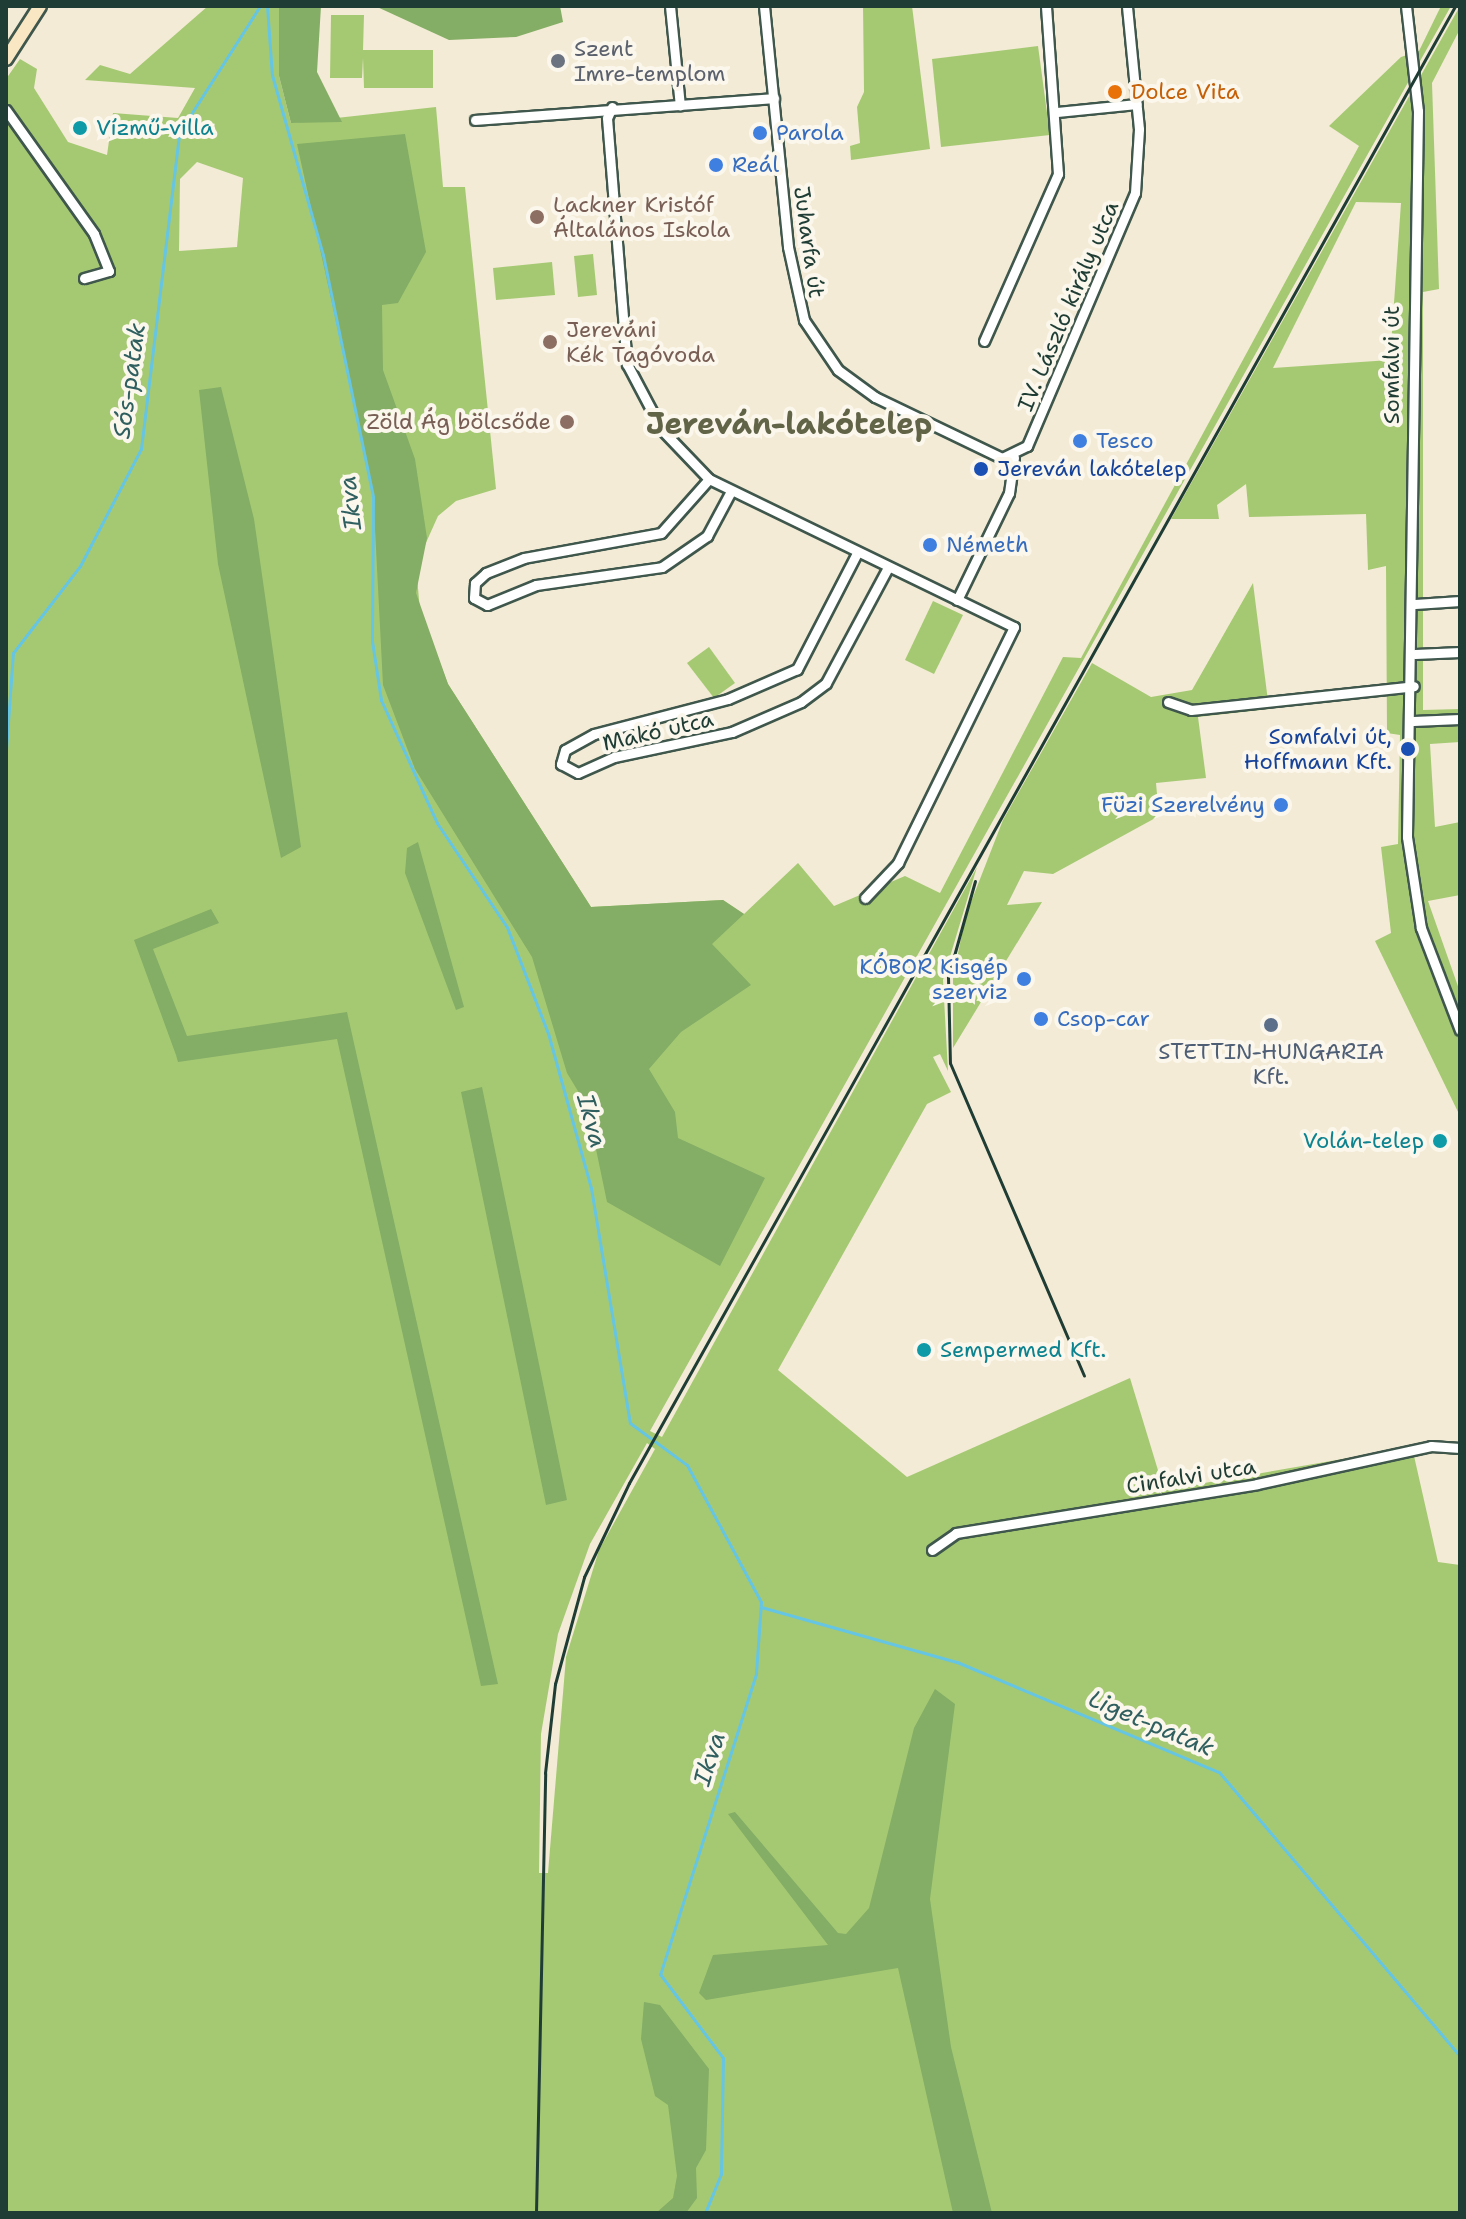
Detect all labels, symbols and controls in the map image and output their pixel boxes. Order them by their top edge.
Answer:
place label: Szent Imre-templom [574,35,725,86]
marker: Szent Imre-templom [549,52,567,70]
place label: Dolce Vita [1131,79,1239,105]
marker: Dolce Vita [1106,83,1124,101]
place label: Vízmű-villa [96,115,214,141]
marker: Vízmű-villa [71,119,89,137]
place label: Parola [776,120,844,146]
marker: Parola [751,124,769,142]
place label: Reál [732,152,779,178]
marker: Reál [707,156,725,174]
street label: Juharfa út [788,184,830,300]
place label: Lackner Kristóf Általános Iskola [553,191,730,242]
street label: IV. László király utca [1012,197,1124,415]
marker: Lackner Kristóf Általános Iskola [528,208,546,226]
street label: Somfalvi út [1379,306,1405,424]
place label: Jereváni Kék Tagóvoda [566,316,715,368]
water label: Sós-patak [108,321,152,441]
marker: Jereváni Kék Tagóvoda [541,333,559,351]
district label: Jereván-lakótelep [646,406,932,442]
place label: Zöld Ág bölcsőde [367,409,551,435]
marker: Zöld Ág bölcsőde [558,413,576,431]
place label: Tesco [1096,428,1153,454]
marker: Tesco [1071,432,1089,450]
place label: Jereván lakótelep [997,456,1187,482]
marker: Jereván lakótelep [972,460,990,478]
water label: Ikva [334,474,368,532]
place label: Németh [946,532,1029,558]
marker: Németh [921,536,939,554]
street label: Makó utca [600,705,716,757]
place label: Somfalvi út, Hoffmann Kft. [1244,723,1392,774]
marker: Somfalvi út, Hoffmann Kft. [1399,740,1417,758]
place label: Füzi Szerelvény [1101,792,1265,818]
marker: Füzi Szerelvény [1272,796,1290,814]
place label: KÓBOR Kisgép szerviz [859,953,1008,1004]
marker: KÓBOR Kisgép szerviz [1015,970,1033,988]
place label: Csop-car [1057,1006,1150,1032]
marker: Csop-car [1032,1010,1050,1028]
marker: STETTIN-HUNGARIA Kft. [1262,1016,1280,1034]
place label: STETTIN-HUNGARIA Kft. [1158,1038,1384,1090]
water label: Ikva [570,1091,612,1151]
place label: Volán-telep [1303,1128,1424,1154]
marker: Volán-telep [1431,1132,1449,1150]
place label: Sempermed Kft. [940,1337,1106,1363]
marker: Sempermed Kft. [915,1341,933,1359]
street label: Cinfalvi utca [1124,1453,1258,1499]
water label: Liget-patak [1084,1685,1218,1763]
water label: Ikva [688,1729,732,1789]

